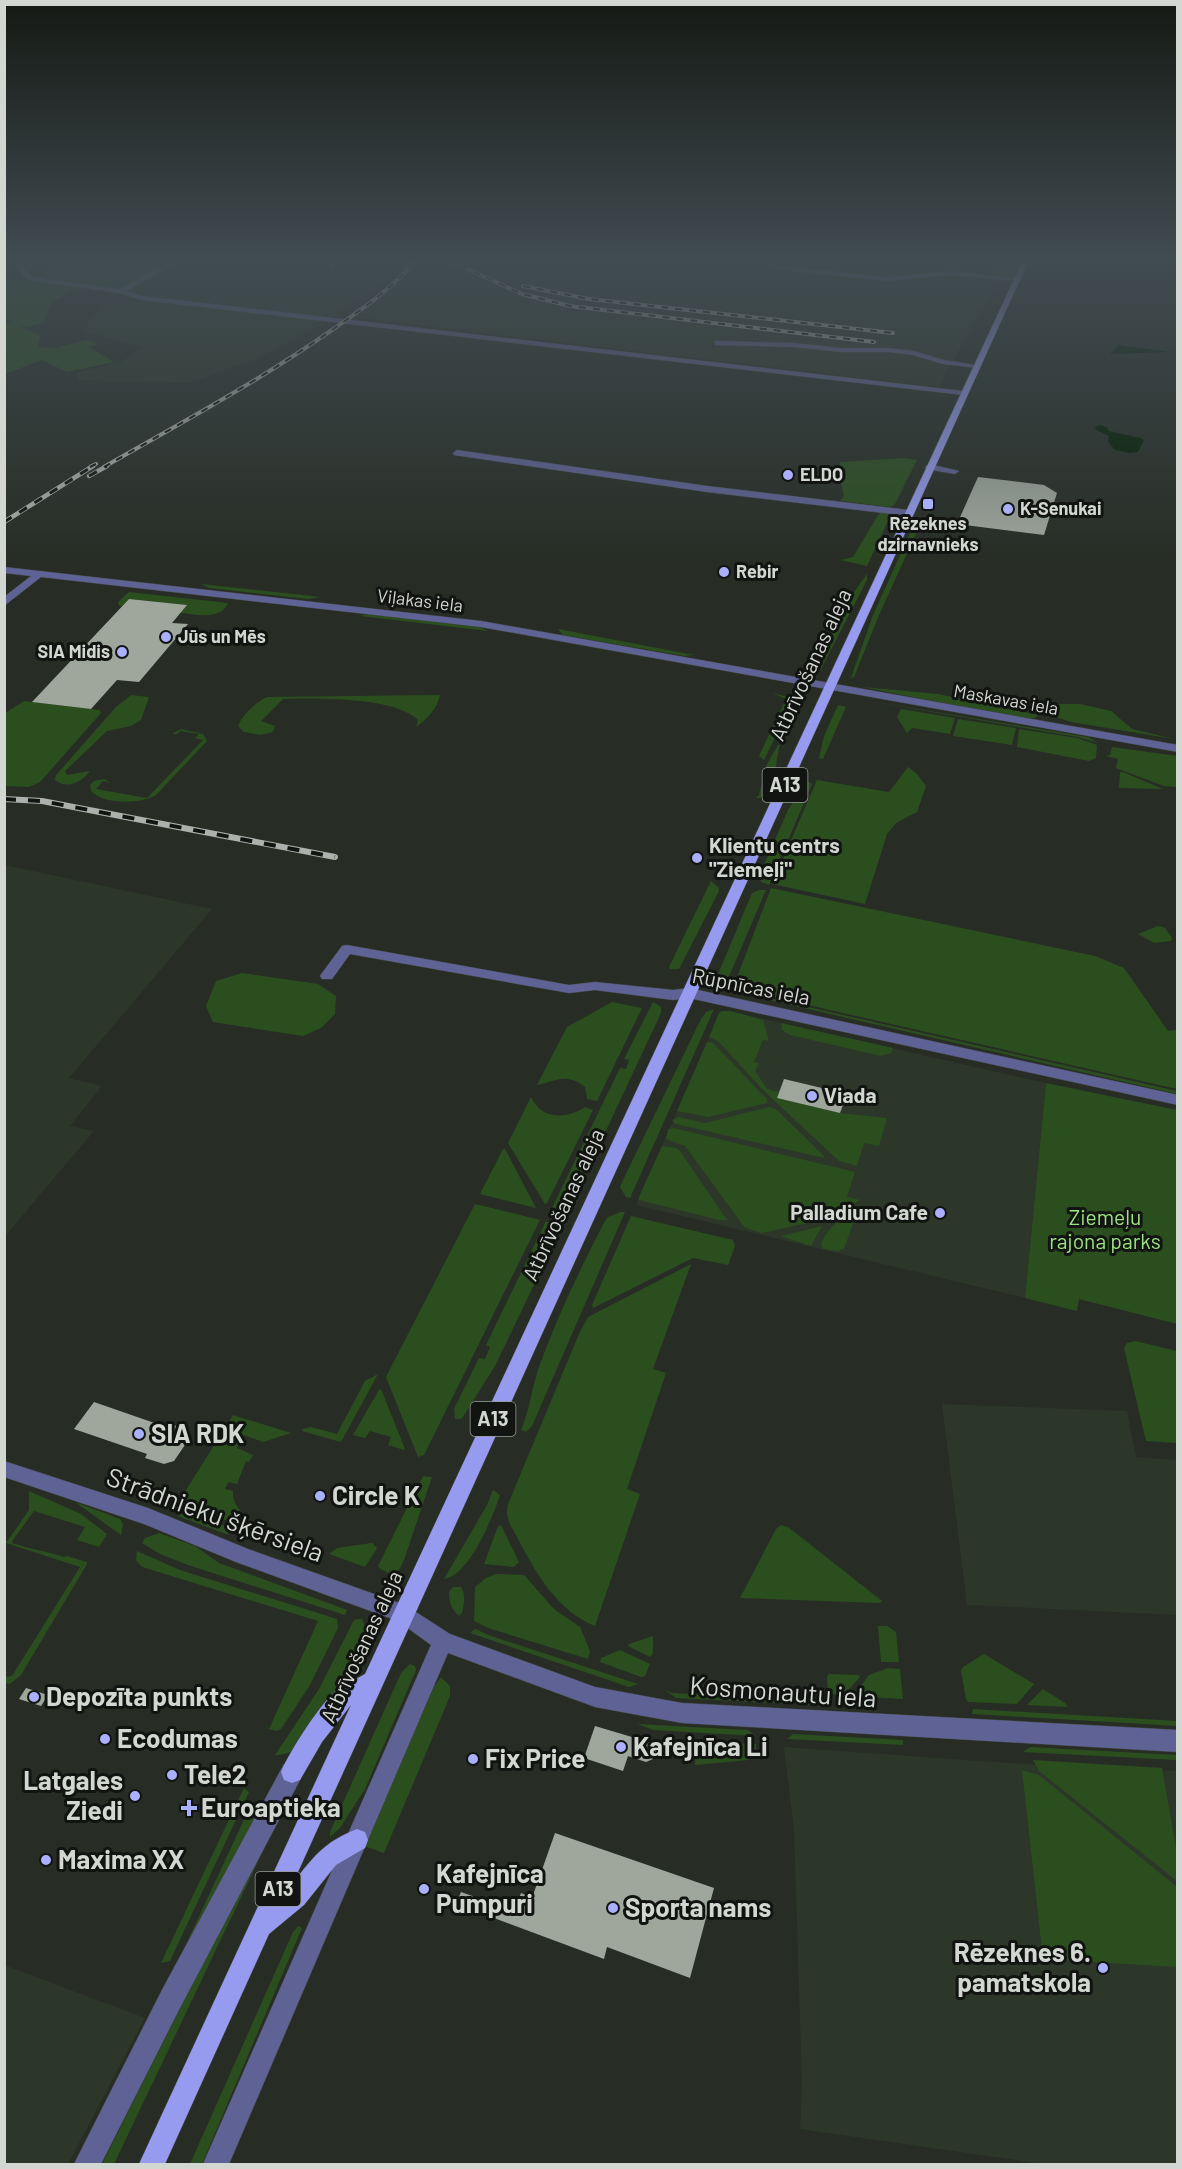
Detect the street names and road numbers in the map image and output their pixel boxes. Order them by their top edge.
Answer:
street label: Viļakas iela [376,584,464,616]
street label: Atbrīvošanas aleja [764,584,856,744]
street label: Maskavas iela [952,679,1060,719]
road number: A13 [762,768,808,802]
street label: Rūpnīcas iela [690,962,812,1009]
street label: Atbrīvošanas aleja [517,1124,609,1284]
road number: A13 [470,1402,516,1436]
street label: Strādnieku šķērsiela [103,1460,328,1567]
street label: Atbrīvošanas aleja [315,1566,407,1726]
street label: Kosmonautu iela [689,1669,878,1712]
road number: A13 [256,1872,300,1906]

